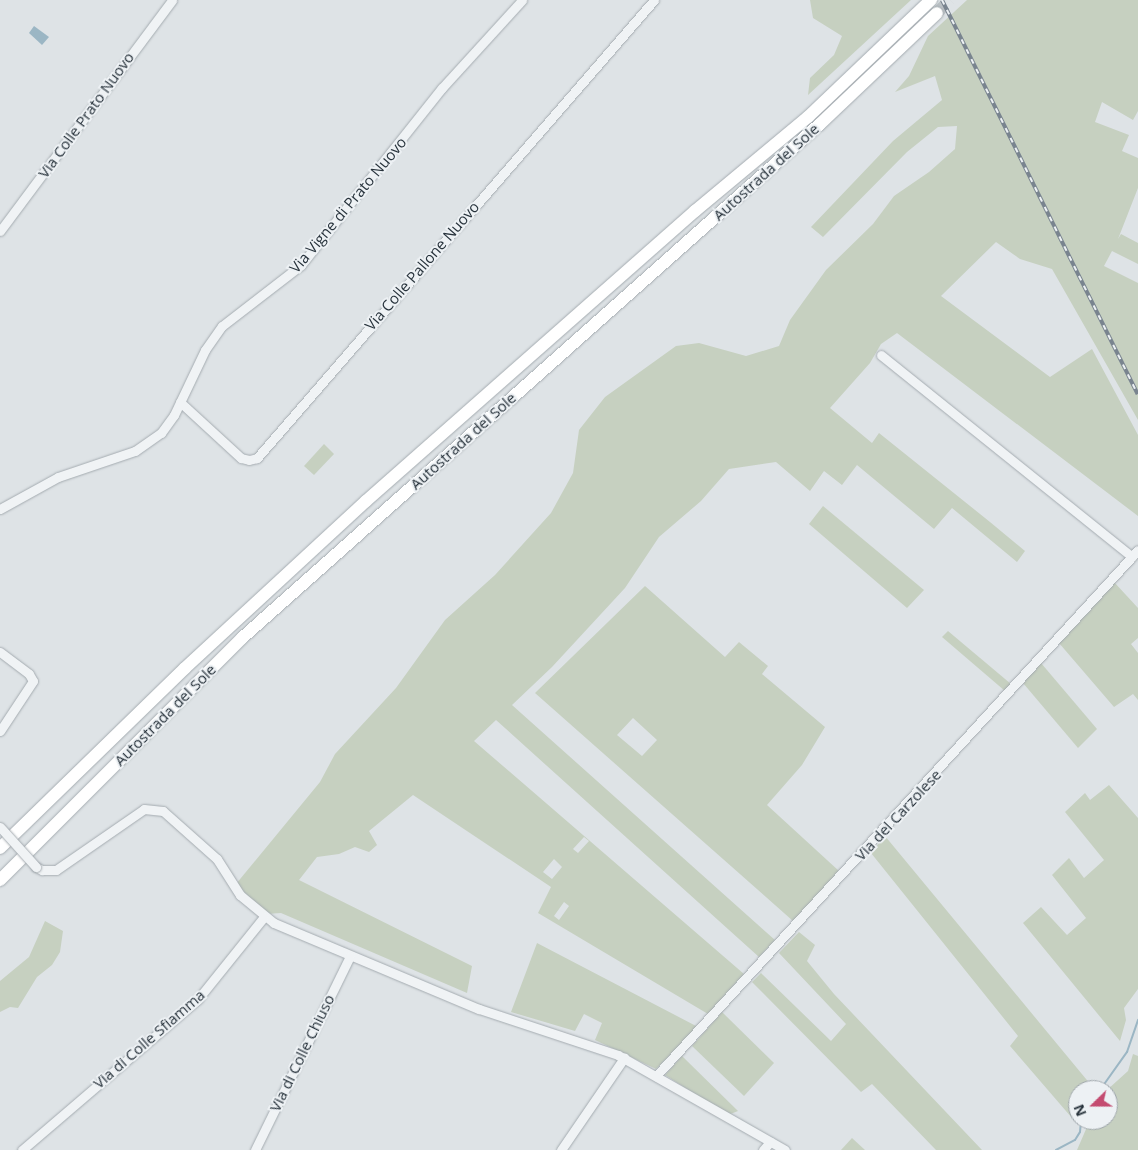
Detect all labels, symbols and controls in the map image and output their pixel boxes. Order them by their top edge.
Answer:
street label: Via Colle Prato Nuovo [34,49,138,181]
street label: Autostrada del Sole [709,120,823,224]
street label: Via Vigne di Prato Nuovo [286,133,410,277]
street label: Via Colle Pallone Nuovo [361,198,483,334]
street label: Autostrada del Sole [406,389,520,493]
street label: Autostrada del Sole [110,660,220,770]
street label: Via del Carzolese [851,766,945,864]
street label: Via di Colle Sfiamma [90,986,208,1092]
street label: Via di Colle Chiuso [266,992,338,1114]
north arrow [1068,1080,1118,1130]
text: N [1069,1102,1091,1119]

